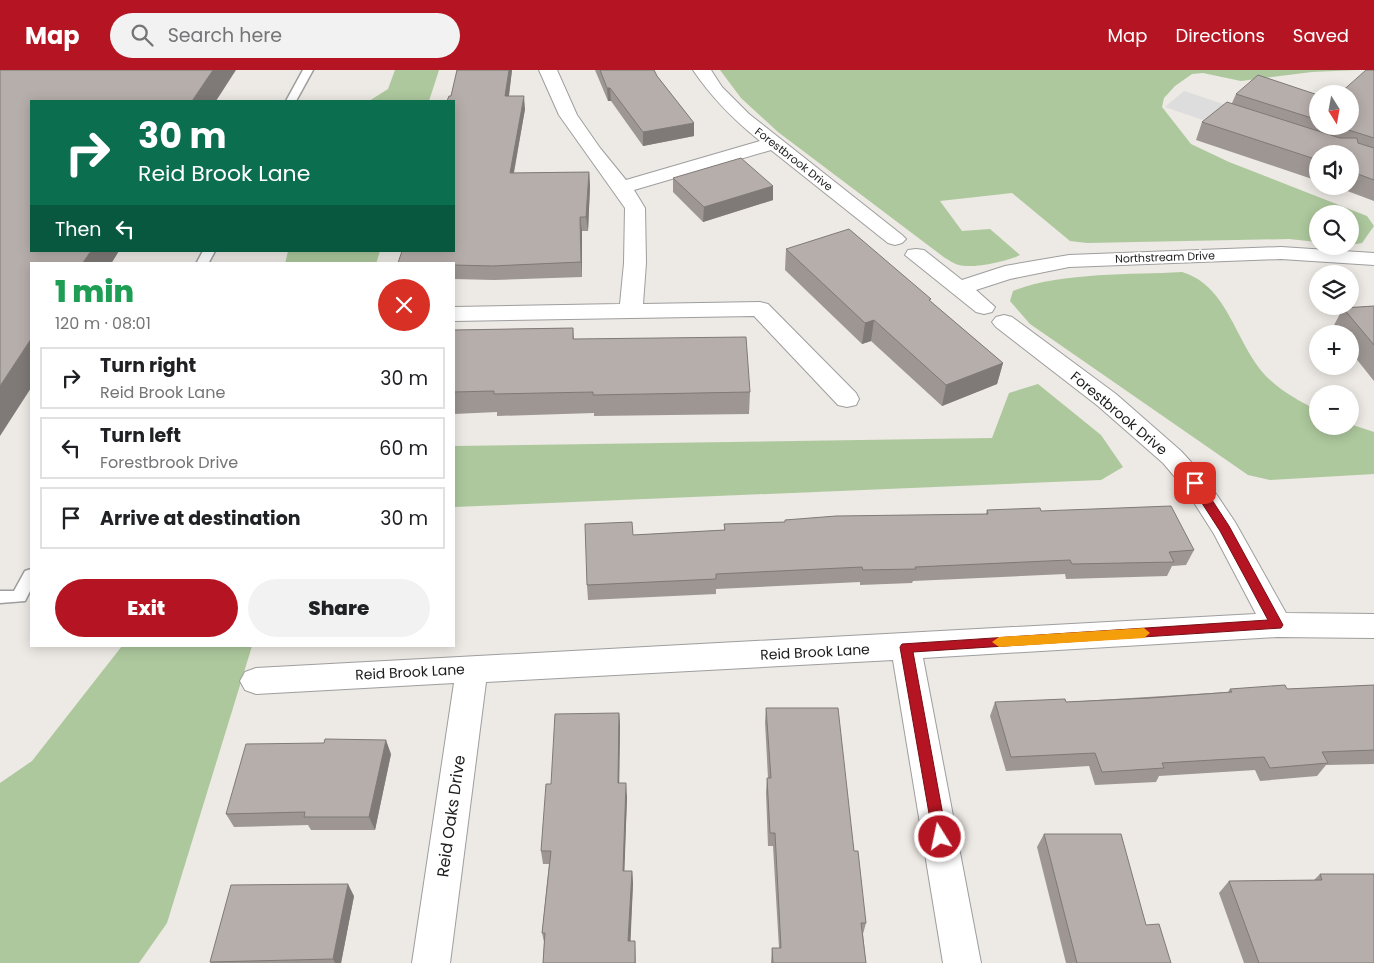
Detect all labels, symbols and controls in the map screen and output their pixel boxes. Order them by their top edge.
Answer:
search box [110,13,460,58]
text: Map [25,19,80,52]
icon: search [128,21,156,49]
text: Search here [168,22,282,49]
text: Map [1108,23,1147,48]
text: Directions [1175,23,1265,48]
text: Saved [1293,23,1349,48]
north arrow [1309,85,1359,135]
map controls [1309,85,1359,435]
text: 30 m [138,111,226,160]
icon: right [55,120,120,185]
street label: Forestbrook Drive [752,123,837,195]
button: sound [1309,145,1359,195]
text: Reid Brook Lane [138,158,310,189]
button: search [1309,205,1359,255]
icon: left [111,215,139,243]
text: Then [55,216,101,243]
street label: Northstream Drive [1115,247,1215,267]
button: layers [1309,265,1359,315]
text: 1 min [55,270,134,313]
button: close [378,279,430,331]
text: 120 m · 08:01 [55,312,151,335]
button: + [1309,325,1359,375]
text: Turn right [100,352,196,379]
icon: right [57,364,85,392]
text: 30 m [380,365,428,392]
street label: Forestbrook Drive [1066,366,1172,460]
text: Reid Brook Lane [100,381,225,404]
button: − [1309,385,1359,435]
text: Turn left [100,422,181,449]
icon: left [57,434,85,462]
text: 60 m [379,435,428,462]
text: Forestbrook Drive [100,451,238,474]
pin [1174,462,1216,504]
icon: arrive [1181,469,1209,497]
icon: arrive [57,504,85,532]
text: Arrive at destination [100,505,301,532]
text: 30 m [380,505,428,532]
button: Exit [55,579,238,637]
button: Share [248,579,430,637]
street label: Reid Brook Lane [760,639,871,665]
street label: Reid Brook Lane [355,659,466,685]
street label: Reid Oaks Drive [431,753,471,879]
position arrow [913,810,965,862]

